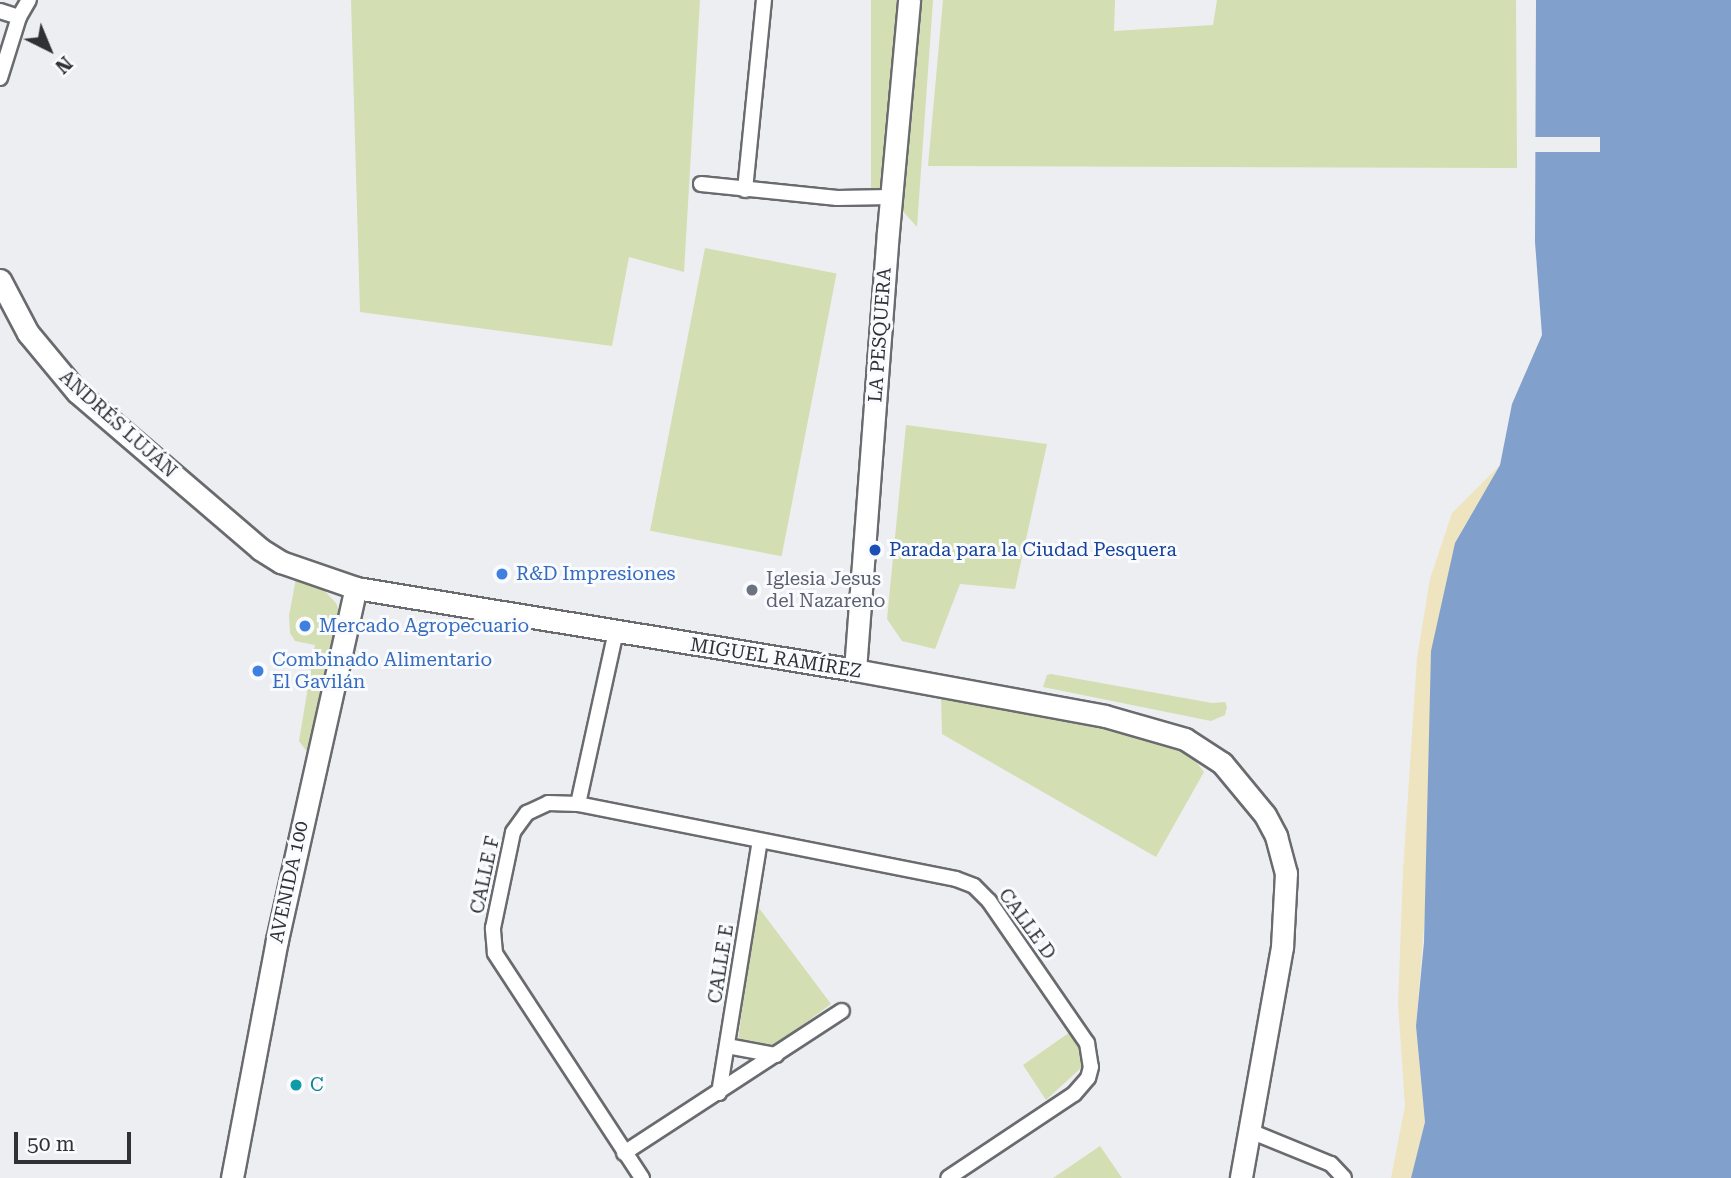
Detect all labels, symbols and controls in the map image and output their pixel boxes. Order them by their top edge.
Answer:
north arrow [14,14,84,84]
text: N [50,51,77,78]
street label: LA PESQUERA [864,267,896,403]
street label: ANDRÉS LUJÁN [55,365,181,483]
place label: Parada para la Ciudad Pesquera [889,539,1177,561]
marker: Parada para la Ciudad Pesquera [867,542,883,558]
place label: R&D Impresiones [516,563,676,585]
marker: R&D Impresiones [494,566,510,582]
place label: Iglesia Jesus del Nazareno [766,568,886,612]
marker: Iglesia Jesus del Nazareno [744,582,760,598]
place label: Mercado Agropecuario [319,615,529,637]
marker: Mercado Agropecuario [297,618,313,634]
street label: MIGUEL RAMÍREZ [689,633,863,683]
place label: Combinado Alimentario El Gavilán [272,649,492,693]
marker: Combinado Alimentario El Gavilán [250,663,266,679]
street label: AVENIDA 100 [265,819,313,945]
street label: CALLE F [466,834,504,916]
street label: CALLE D [994,884,1060,964]
street label: CALLE E [704,923,738,1005]
place label: C [310,1074,324,1096]
marker: C [288,1077,304,1093]
scale bar [18,1118,135,1162]
text: 50 m [27,1132,75,1156]

